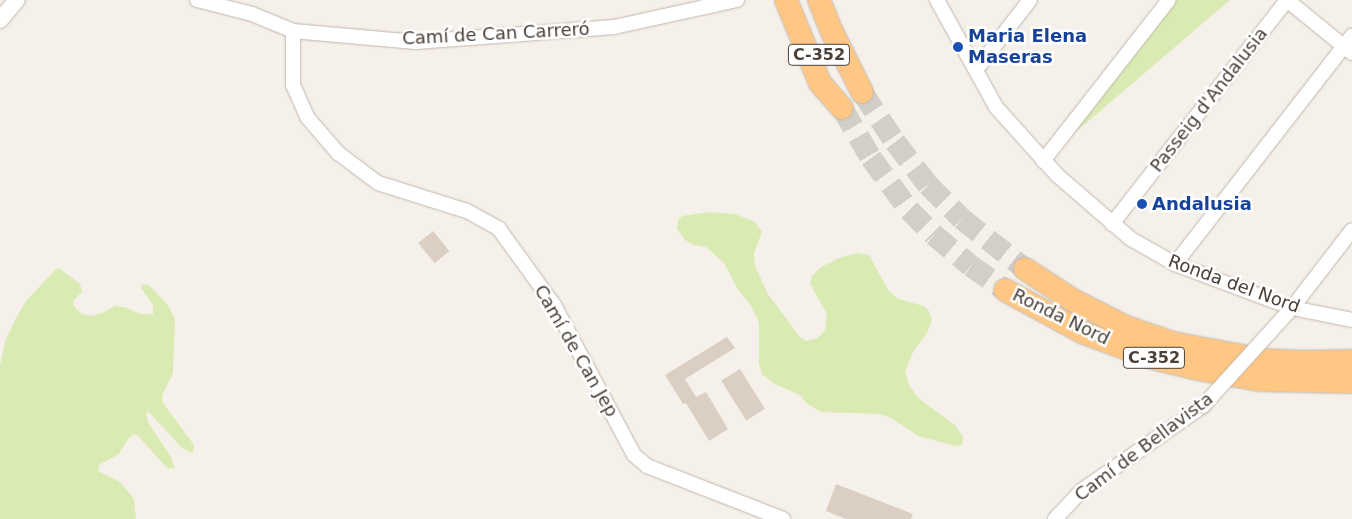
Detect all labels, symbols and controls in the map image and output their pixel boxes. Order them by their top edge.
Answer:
street label: Camí de Can Carreró [402,18,590,50]
street label: Passeig d'Andalusia [1146,23,1272,177]
place label: Maria Elena Maseras [968,26,1087,68]
marker: Maria Elena Maseras [952,41,964,53]
road number: C-352 [788,42,850,68]
place label: Andalusia [1152,193,1252,215]
marker: Andalusia [1136,198,1148,210]
street label: Ronda del Nord [1165,250,1303,318]
street label: Camí de Can Jep [529,281,623,421]
street label: Ronda Nord [1009,284,1113,350]
road number: C-352 [1123,344,1185,372]
street label: Camí de Bellavista [1071,388,1217,506]

